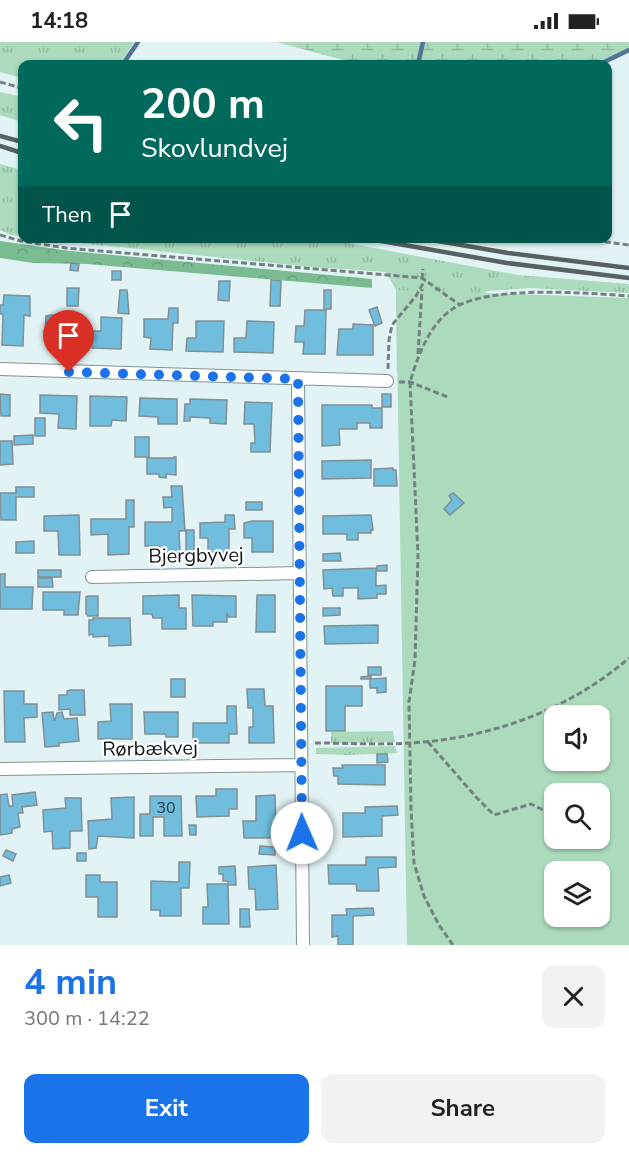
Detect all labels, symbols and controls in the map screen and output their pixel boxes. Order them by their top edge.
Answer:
text: 14:18 [30,6,88,36]
text: 200 m [141,76,265,133]
icon: left [42,84,120,162]
text: Skovlundvej [141,130,288,167]
icon: arrive [104,198,137,231]
text: Then [42,200,92,230]
pin [43,310,94,372]
icon: arrive [52,319,85,352]
street label: Bjergbyvej [148,541,244,570]
map controls [544,705,610,927]
button: sound [544,705,610,771]
street label: Rørbækvej [102,734,198,763]
button: search [544,783,610,849]
house number: 30 [156,797,176,819]
position arrow [270,801,334,865]
button: layers [544,861,610,927]
text: 4 min [24,958,117,1007]
button: close [542,965,605,1028]
text: 300 m · 14:22 [24,1005,150,1032]
button: Exit [24,1074,309,1143]
button: Share [321,1074,605,1143]

